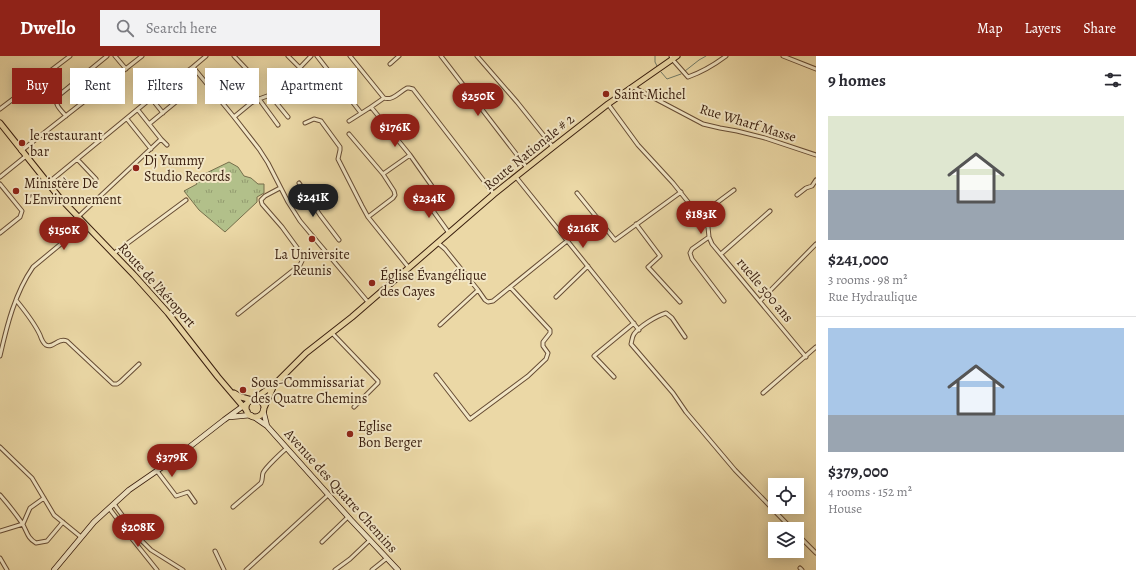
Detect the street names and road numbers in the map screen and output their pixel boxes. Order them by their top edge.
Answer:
street label: Rue Wharf Masse [697,99,799,147]
street label: Route Nationale # 2 [480,109,578,194]
street label: Route de l’Aéroport [114,238,200,332]
street label: ruelle 500 ans [732,254,798,326]
street label: Avenue des Quatre Chemins [279,424,402,557]

